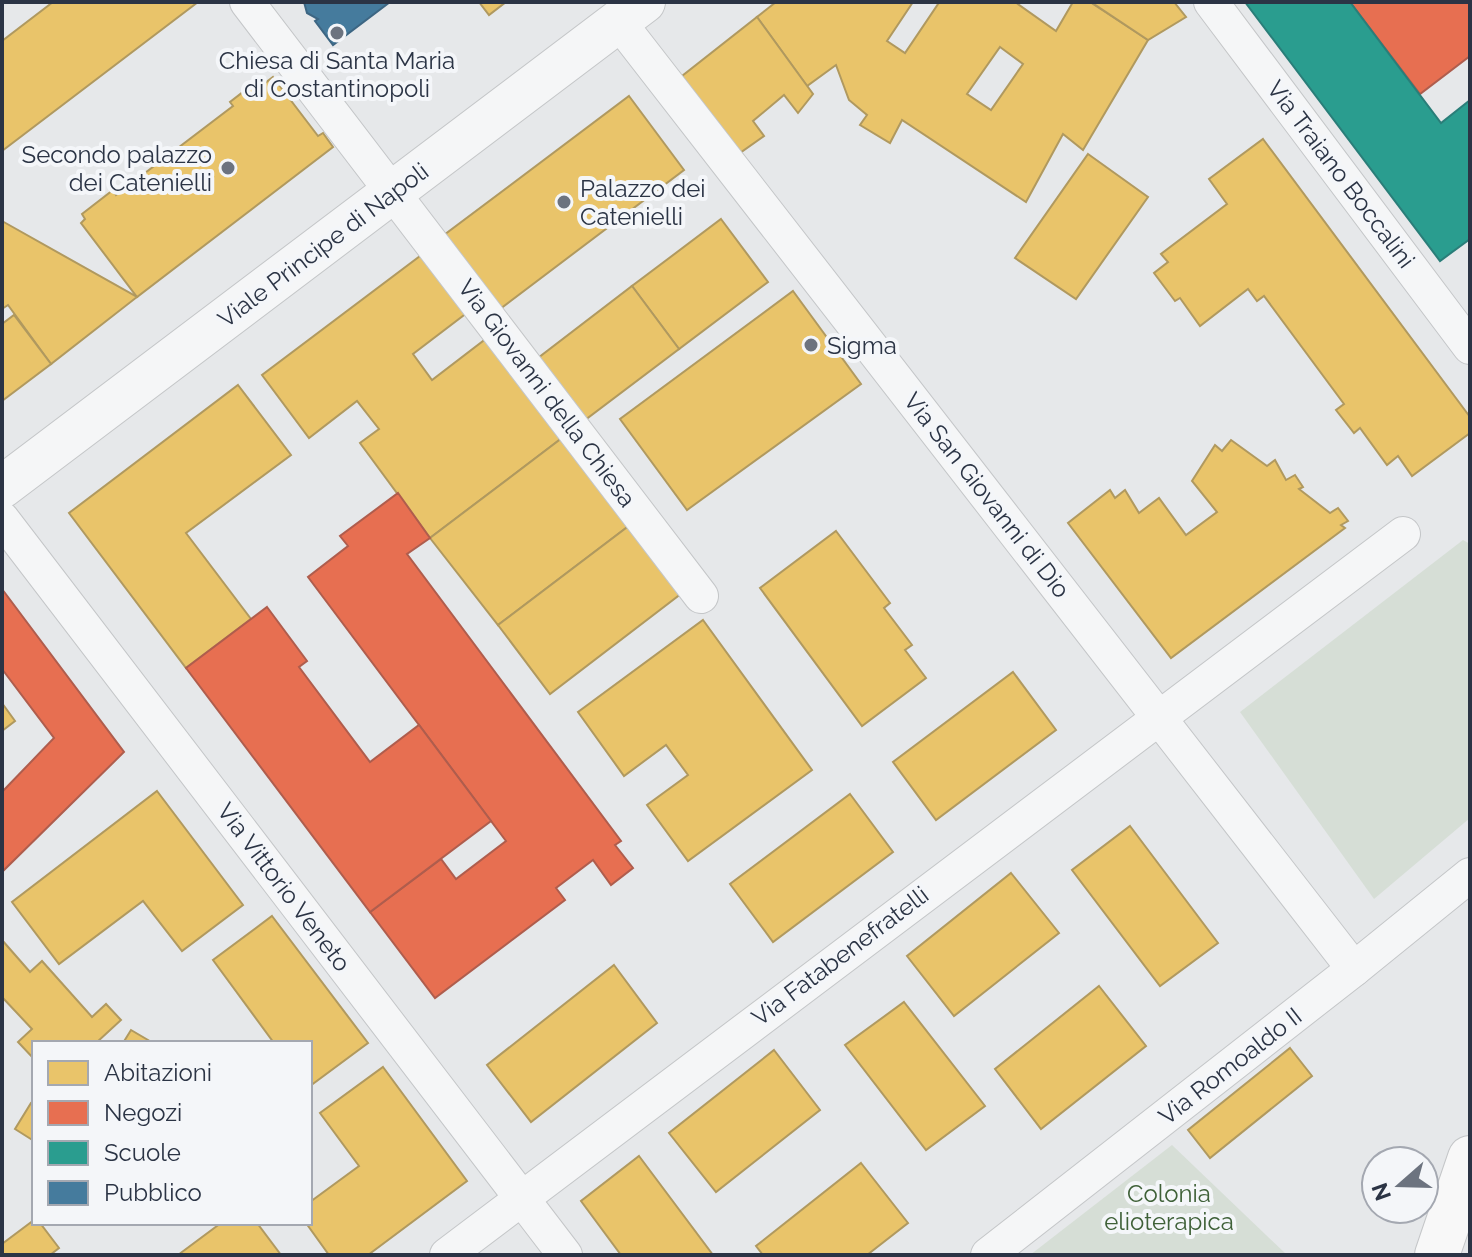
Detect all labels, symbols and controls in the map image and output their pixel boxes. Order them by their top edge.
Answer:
marker: Chiesa di Santa Maria di Costantinopoli [328,24,346,42]
place label: Chiesa di Santa Maria di Costantinopoli [219,46,455,103]
street label: Via Traiano Boccalini [1261,75,1421,273]
place label: Secondo palazzo dei Catenielli [22,140,212,197]
street label: Viale Principe di Napoli [212,156,434,334]
marker: Secondo palazzo dei Catenielli [219,159,237,177]
place label: Palazzo dei Catenielli [580,174,705,231]
marker: Palazzo dei Catenielli [555,193,573,211]
street label: Via Giovanni della Chiesa [452,273,642,513]
place label: Sigma [827,331,897,360]
marker: Sigma [802,336,820,354]
street label: Via San Giovanni di Dio [898,387,1076,603]
street label: Via Vittorio Veneto [211,797,357,977]
street label: Via Fatabenefratelli [746,880,934,1032]
street label: Via Romoaldo II [1153,1001,1307,1131]
legend [32,1041,312,1225]
text: Abitazioni [104,1058,212,1087]
text: Negozi [104,1098,182,1127]
text: Scuole [104,1138,181,1167]
north arrow [1360,1145,1440,1225]
text: Pubblico [104,1178,202,1207]
park label: Colonia elioterapica [1104,1179,1234,1236]
text: N [1366,1180,1396,1204]

